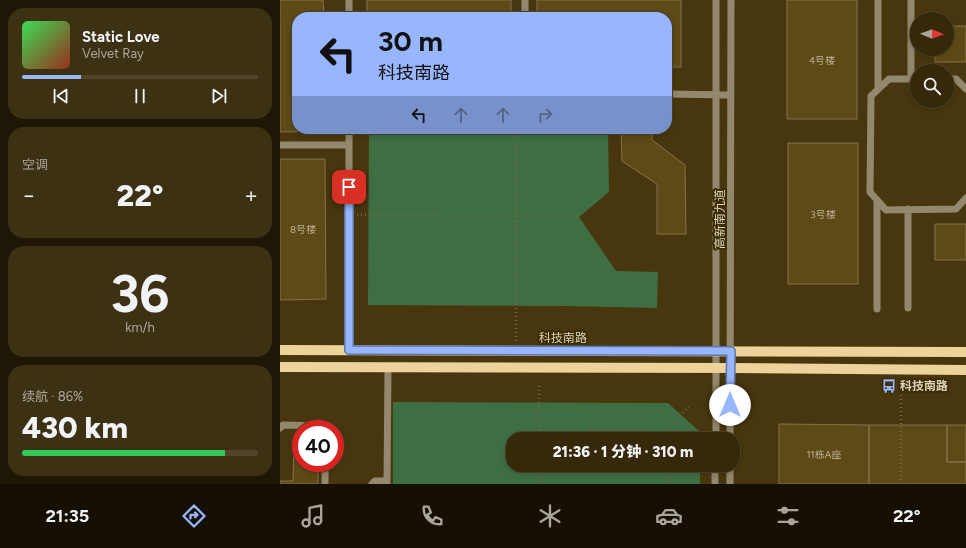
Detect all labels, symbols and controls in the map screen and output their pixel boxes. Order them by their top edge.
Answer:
north arrow [910,12,954,56]
map controls [910,12,954,108]
text: 30 m [378,24,443,58]
text: Static Love [82,28,160,46]
icon: left [312,28,364,80]
text: Velvet Ray [82,46,144,61]
house number: 4号楼 [809,54,835,67]
text: 科技南路 [378,62,450,84]
button: search [910,64,954,108]
icon: previous [50,85,72,107]
icon: pause [129,85,151,107]
icon: next [208,85,230,107]
icon: left [408,104,430,126]
icon: ahead [450,104,472,126]
icon: ahead [492,104,514,126]
icon: right [534,104,556,126]
text: 空调 [22,157,48,172]
pin [332,170,366,204]
icon: arrive [338,176,360,198]
text: 22° [117,177,163,214]
text: − [22,182,36,209]
text: + [244,182,258,209]
street label: 高新南九道 [713,189,727,249]
house number: 3号楼 [810,208,836,221]
house number: 8号楼 [290,223,316,236]
text: 36 [110,263,170,325]
text: km/h [125,320,155,335]
street label: 科技南路 [539,331,587,345]
bus stop icon: 科技南路 [881,378,897,394]
place label: 科技南路 [900,379,948,393]
position arrow [709,384,751,426]
text: 续航 · 86% [22,389,83,404]
text: 430 km [22,409,128,446]
speed limit sign: 40 [292,420,344,472]
text: 21:36 · 1 分钟 · 310 m [553,443,693,461]
house number: 11栋A座 [806,448,842,461]
icon: directions [180,502,208,530]
icon: music [299,502,327,530]
icon: phone [418,502,446,530]
icon: climate [536,502,564,530]
icon: car [655,502,683,530]
icon: filters [774,502,802,530]
text: 21:35 [45,505,89,527]
text: 22° [893,505,921,527]

